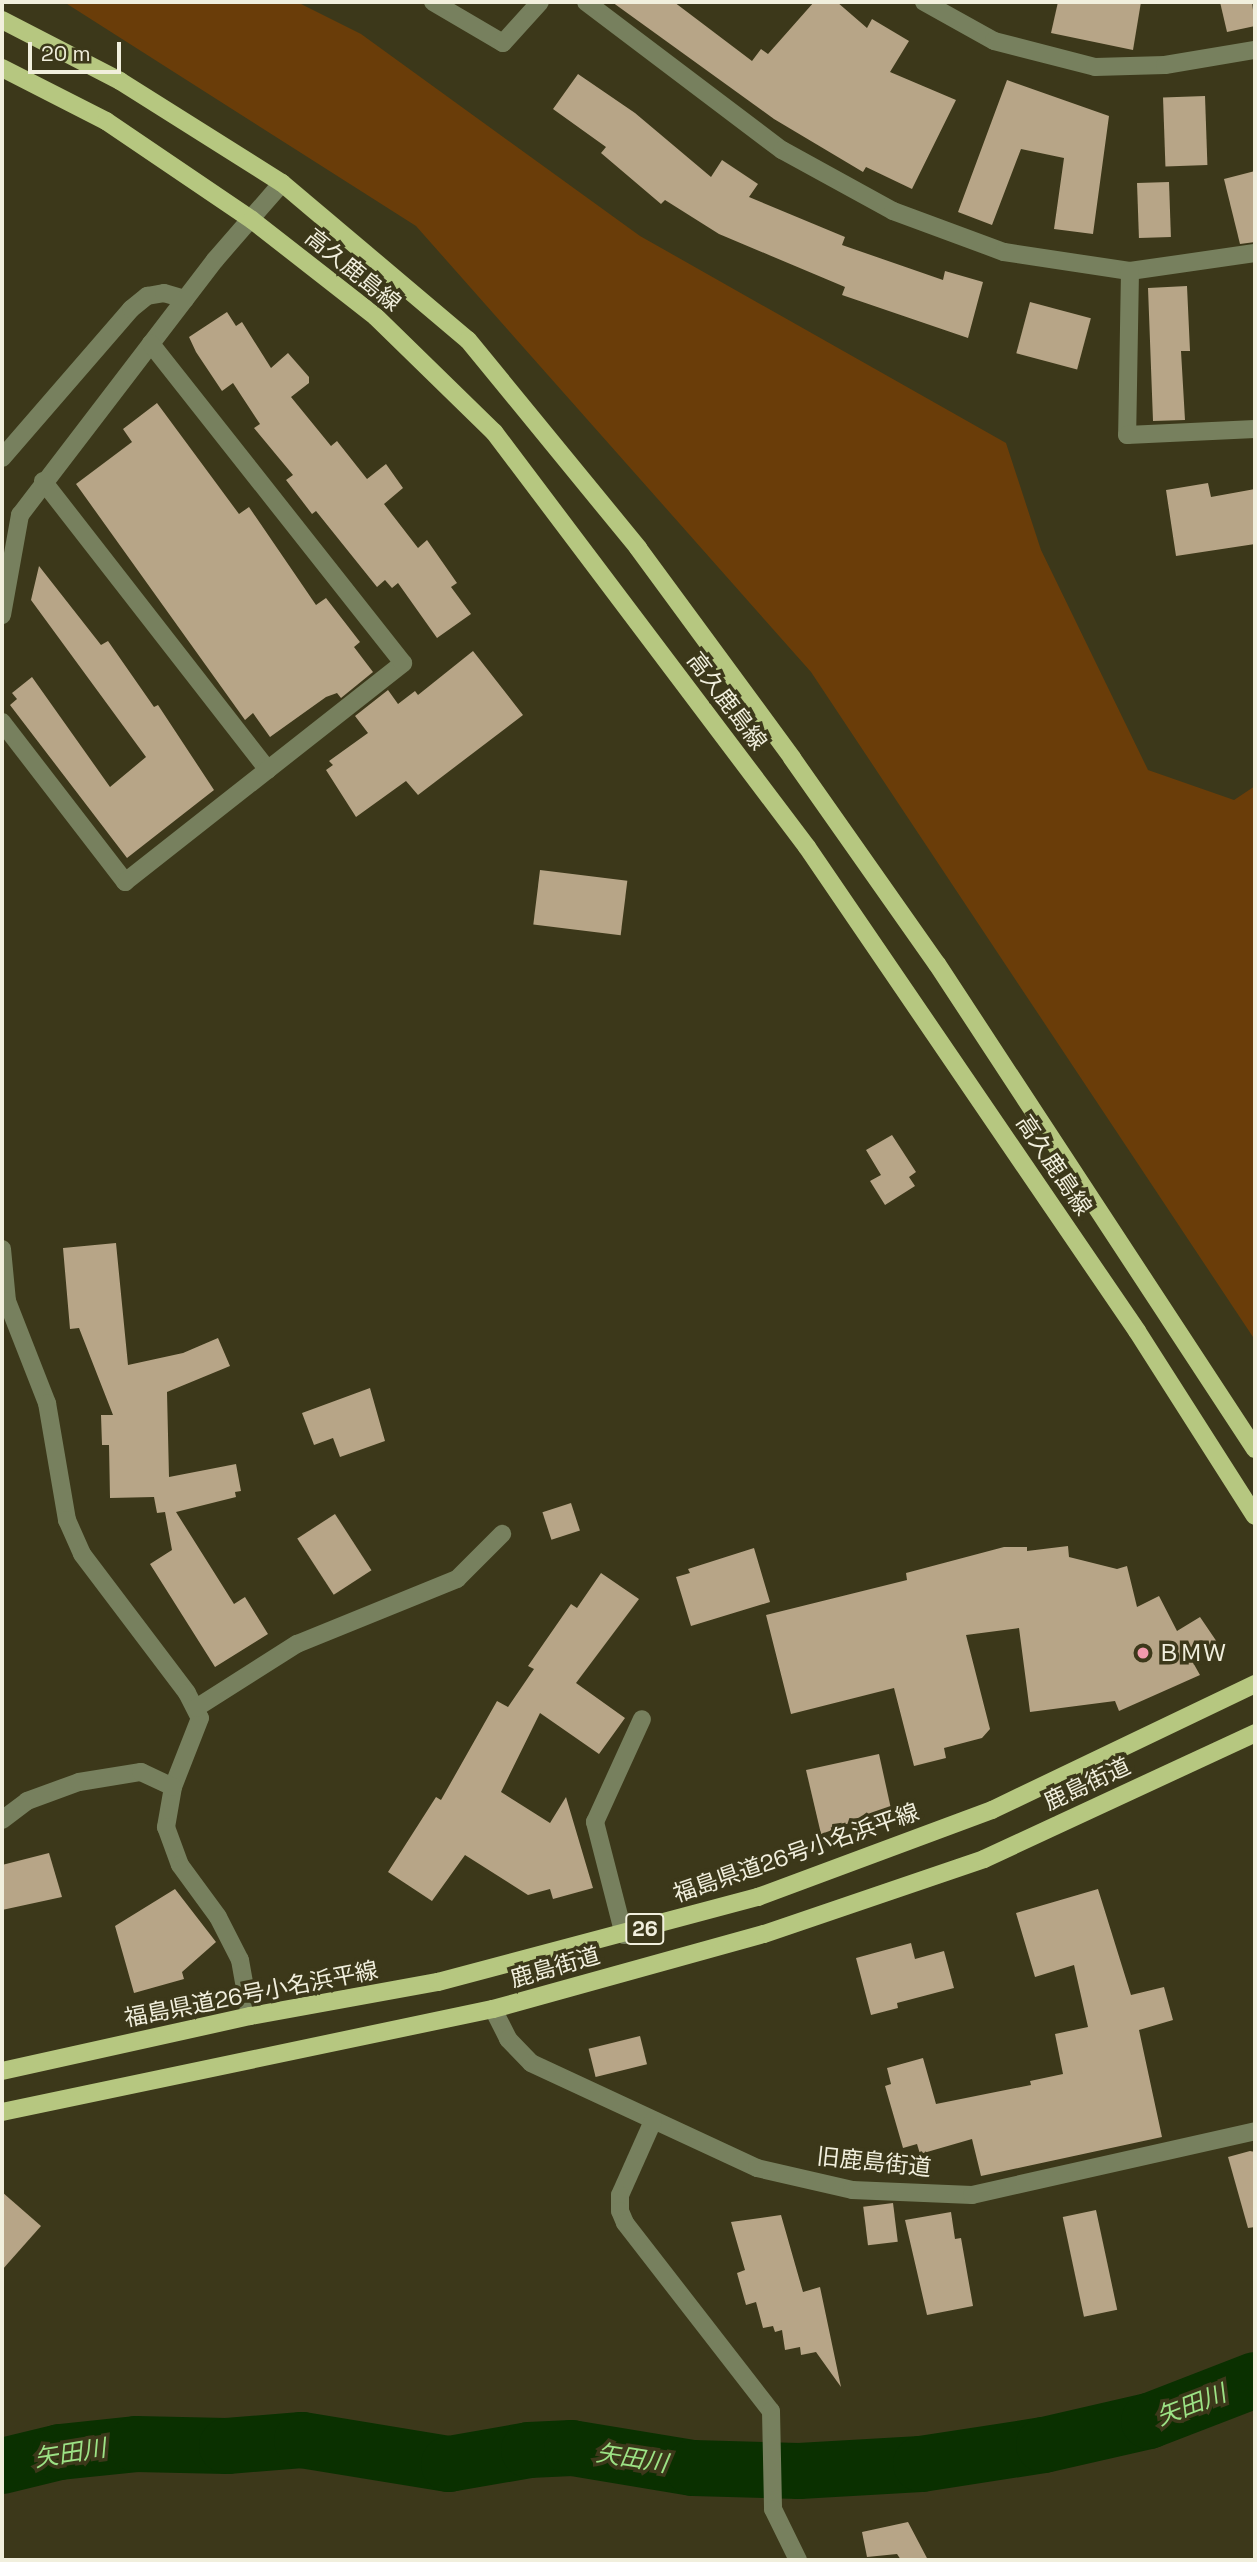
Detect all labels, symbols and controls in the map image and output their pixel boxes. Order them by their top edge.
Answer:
scale bar [32,28,124,72]
text: 20 m [41,40,91,67]
street label: 高久鹿島線 [300,223,406,317]
street label: 高久鹿島線 [681,647,773,755]
street label: 高久鹿島線 [1010,1110,1098,1220]
place label: ＢＭＷ [1157,1639,1226,1667]
marker: ＢＭＷ [1135,1645,1151,1661]
street label: 鹿島街道 [1039,1752,1135,1816]
street label: 福島県道26号小名浜平線 [670,1798,922,1908]
road number: 26 [624,1912,666,1946]
street label: 鹿島街道 [507,1941,603,1993]
street label: 福島県道26号小名浜平線 [122,1956,380,2032]
street label: 旧鹿島街道 [815,2142,933,2182]
water label: 矢田川 [1152,2379,1230,2431]
water label: 矢田川 [32,2433,108,2473]
water label: 矢田川 [594,2438,670,2478]

